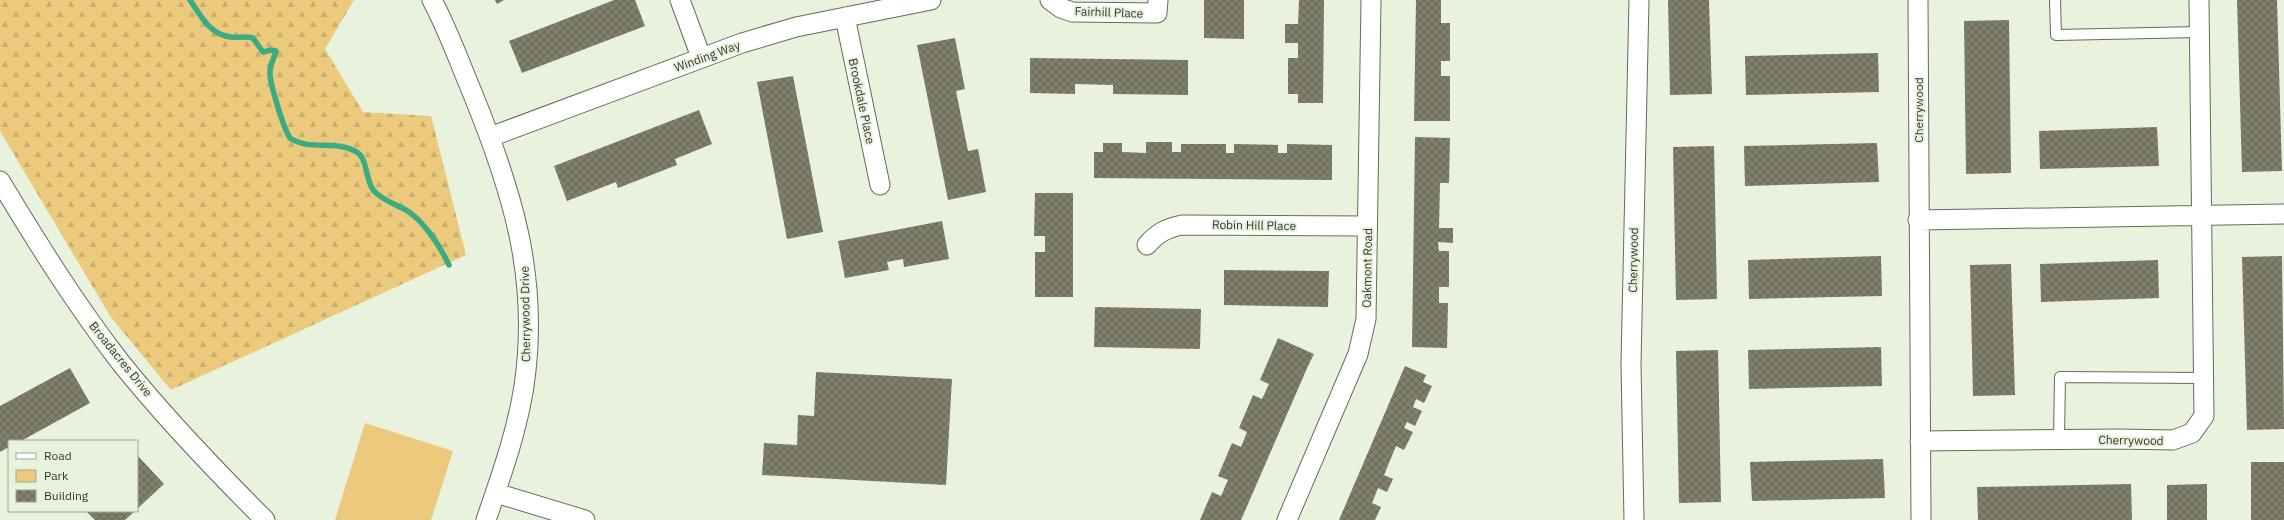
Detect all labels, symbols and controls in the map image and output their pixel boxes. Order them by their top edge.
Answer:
street label: Fairhill Place [1074,3,1144,21]
street label: Winding Way [672,37,742,75]
street label: Brookdale Place [846,57,878,146]
street label: Cherrywood [1911,77,1926,143]
street label: Robin Hill Place [1212,217,1297,233]
street label: Cherrywood [1625,227,1641,293]
street label: Oakmont Road [1359,228,1375,308]
street label: Cherrywood Drive [517,265,533,362]
street label: Broadacres Drive [86,318,156,400]
street label: Cherrywood [2098,432,2164,448]
legend [8,440,138,512]
text: Road [44,448,72,463]
text: Park [44,468,69,483]
text: Building [44,488,89,503]

